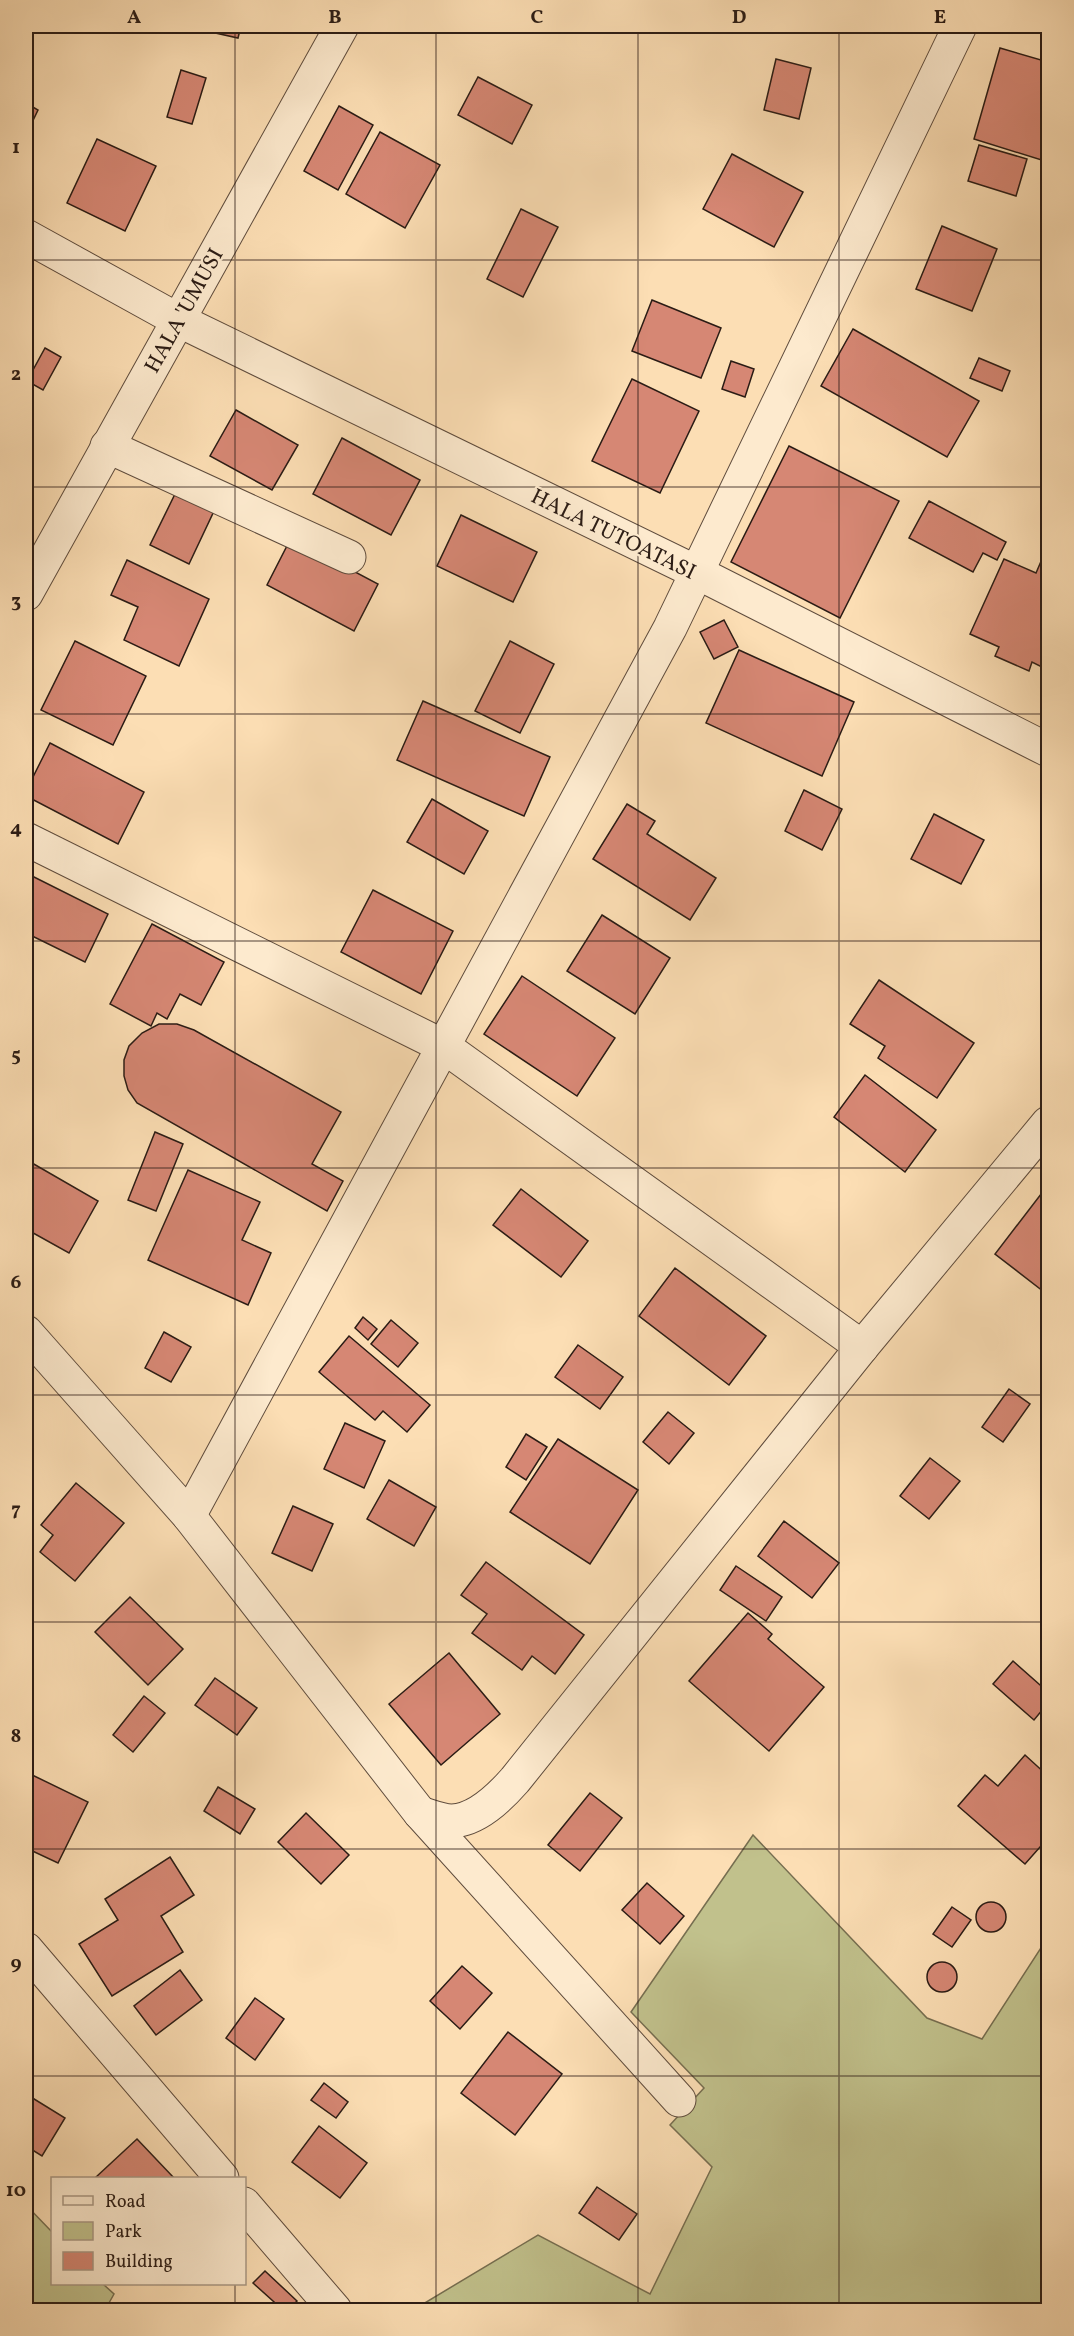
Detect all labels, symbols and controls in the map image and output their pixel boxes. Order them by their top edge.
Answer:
text: A [127,4,141,32]
text: B [328,4,342,32]
text: C [531,4,544,32]
text: D [732,4,746,32]
text: E [934,4,946,32]
text: 1 [12,134,20,162]
street label: HALA 'UMUSI [138,243,232,379]
text: 2 [11,361,21,389]
street label: HALA TUTOATASI [525,482,701,589]
text: 3 [11,588,21,616]
text: 4 [10,815,22,843]
text: 5 [11,1042,21,1070]
text: 6 [11,1269,22,1297]
text: 7 [11,1496,21,1524]
text: 8 [11,1723,21,1751]
text: 9 [10,1950,22,1978]
text: 10 [6,2177,26,2205]
legend [51,2177,246,2285]
text: Road [105,2190,146,2215]
text: Park [105,2220,142,2245]
text: Building [105,2250,173,2275]

